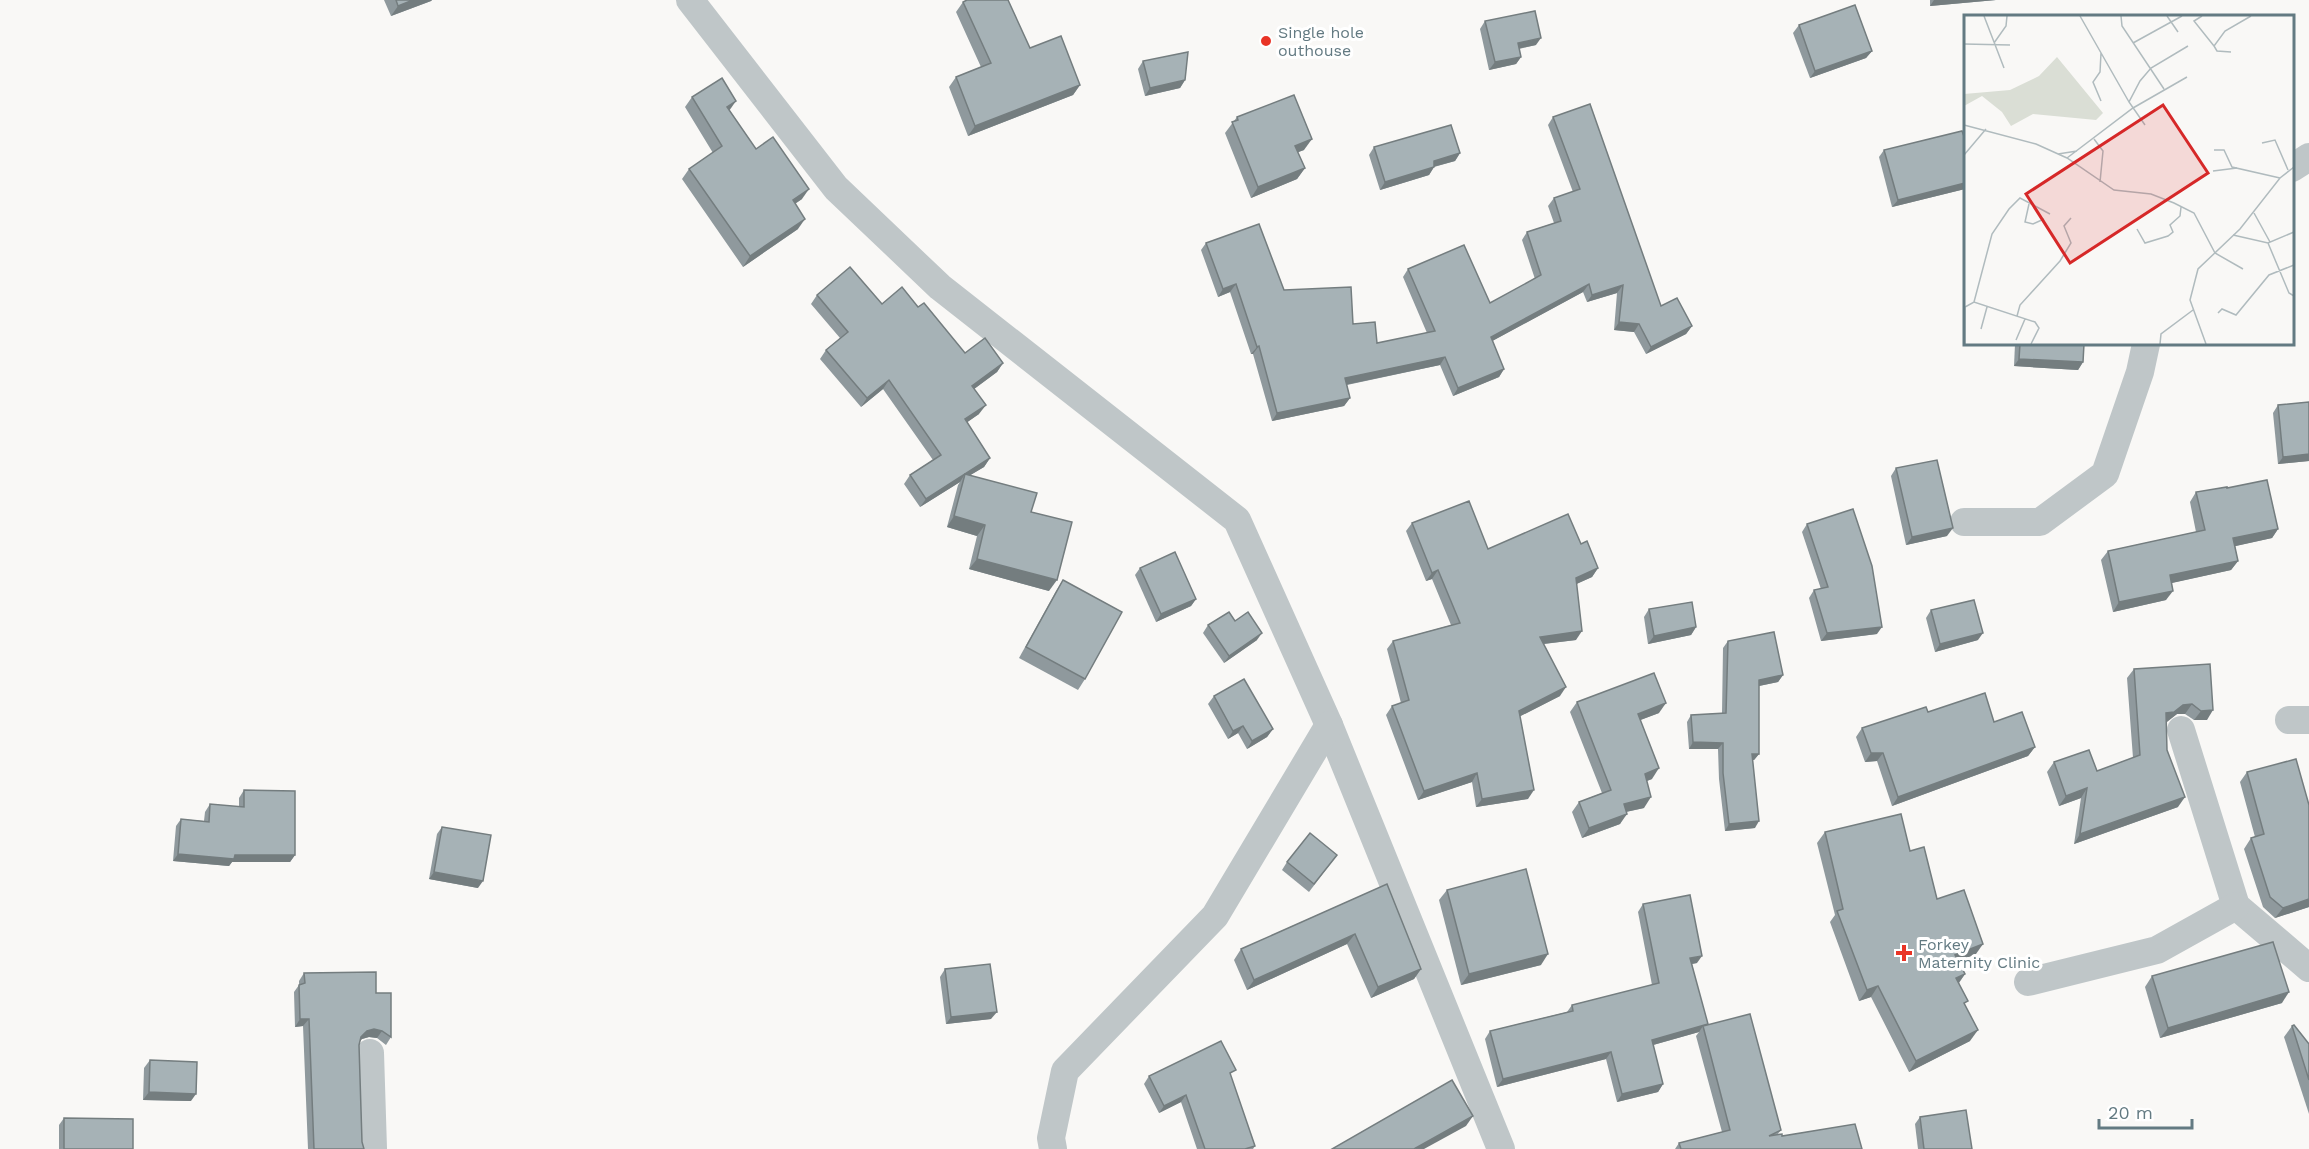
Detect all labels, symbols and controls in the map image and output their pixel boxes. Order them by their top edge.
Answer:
inset map [1964,15,2294,345]
place label: Single hole outhouse [1278,23,1364,60]
marker: Single hole outhouse [1259,34,1273,48]
place label: Forkey Maternity Clinic [1918,935,2040,972]
marker: Forkey Maternity Clinic [1895,944,1913,962]
scale bar [2099,1092,2192,1130]
text: 20 m [2108,1102,2153,1123]

